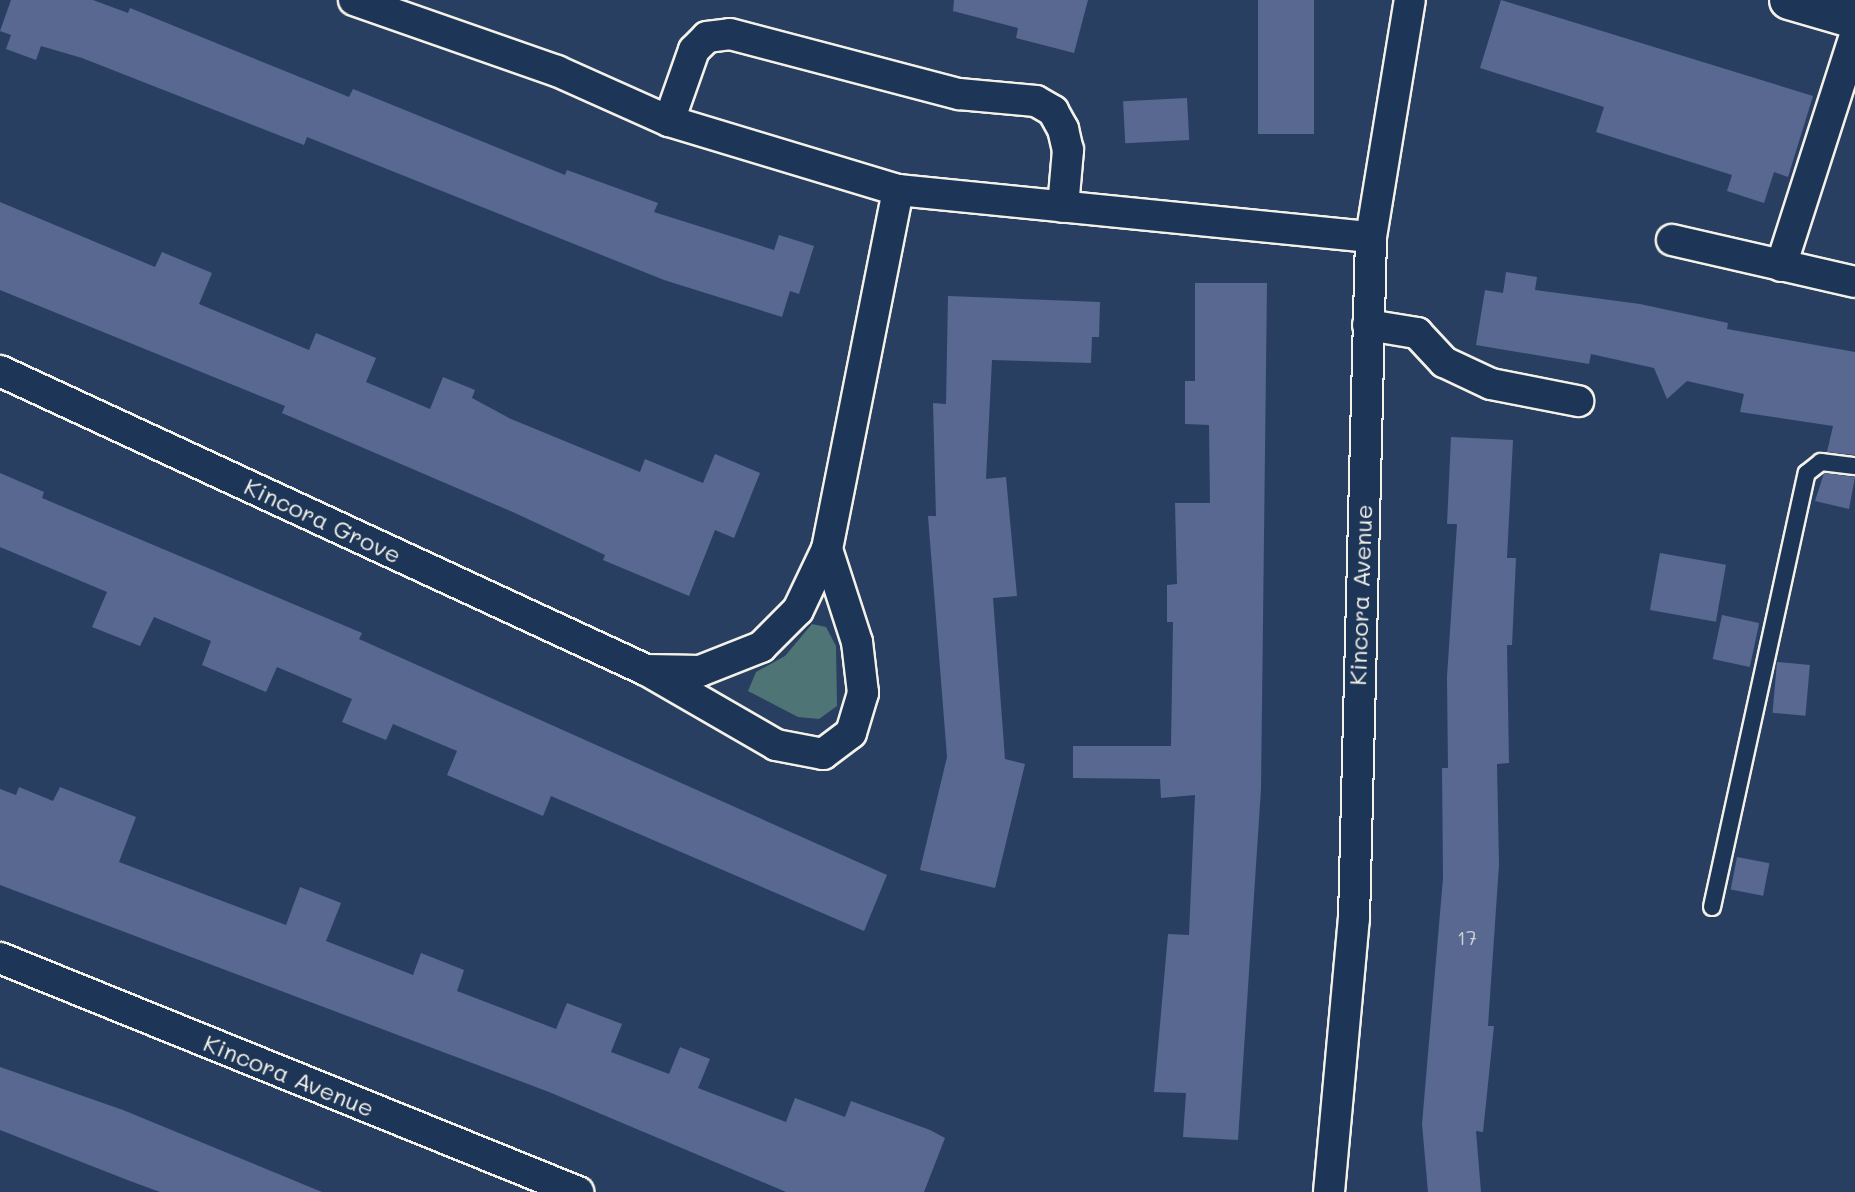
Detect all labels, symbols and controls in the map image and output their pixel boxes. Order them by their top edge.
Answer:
street label: Kincora Grove [240,471,406,569]
street label: Kincora Avenue [1342,504,1378,686]
house number: 17 [1457,925,1477,949]
street label: Kincora Avenue [200,1028,378,1122]

